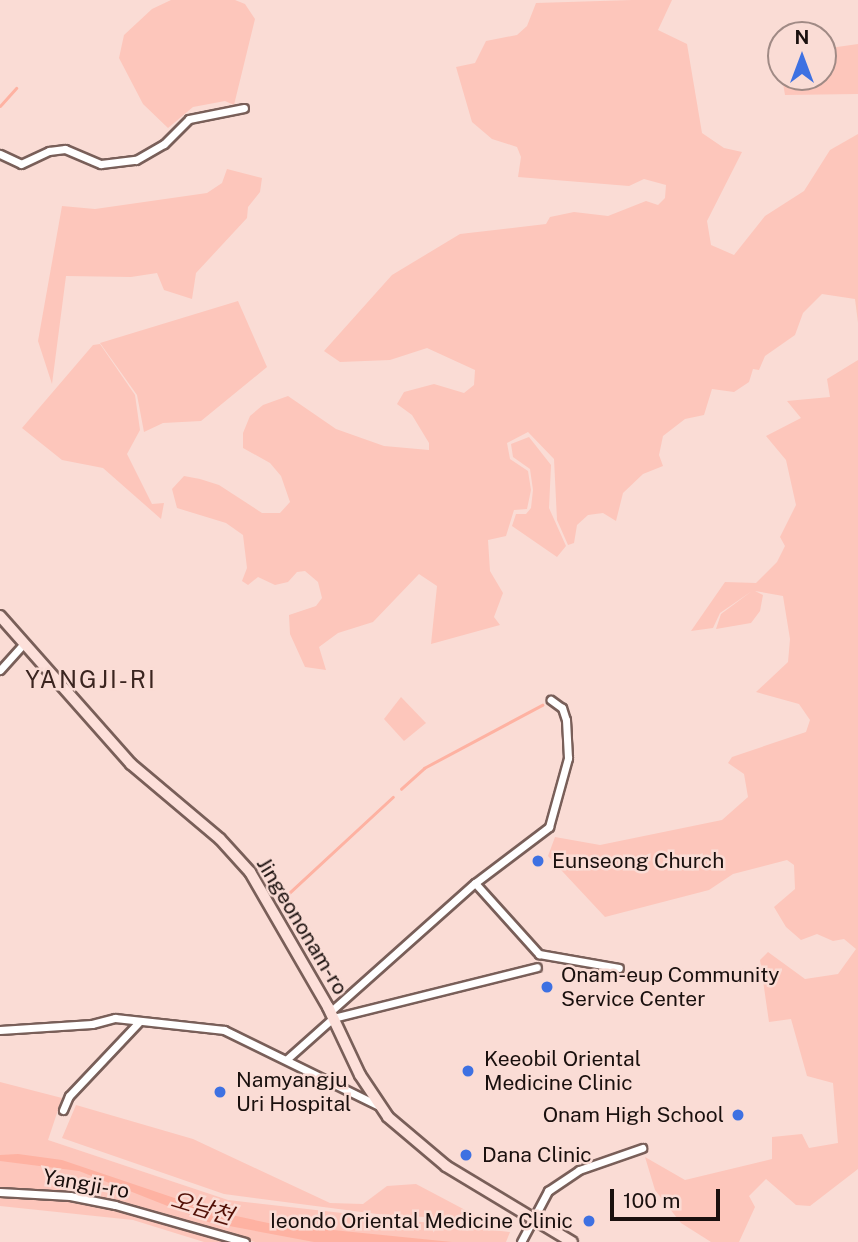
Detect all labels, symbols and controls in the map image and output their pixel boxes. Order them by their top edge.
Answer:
north arrow [767,21,837,91]
text: N [795,26,809,48]
district label: YANGJI-RI [26,666,156,694]
place label: Eunseong Church [552,848,724,874]
street label: Jingeononam-ro [251,853,353,999]
marker: Eunseong Church [530,853,546,869]
place label: Onam-eup Community Service Center [561,962,780,1012]
marker: Onam-eup Community Service Center [539,979,555,995]
place label: Keeobil Oriental Medicine Clinic [484,1046,641,1096]
marker: Keeobil Oriental Medicine Clinic [458,1061,478,1081]
place label: Namyangju Uri Hospital [236,1067,351,1117]
marker: Namyangju Uri Hospital [210,1082,230,1102]
place label: Onam High School [543,1102,724,1128]
marker: Onam High School [730,1107,746,1123]
place label: Dana Clinic [482,1142,592,1168]
marker: Dana Clinic [456,1145,476,1165]
street label: Yangji-ro [41,1164,131,1204]
scale bar [613,1176,723,1220]
water label: 오남천 [168,1186,236,1230]
text: 100 m [623,1188,680,1213]
place label: Ieondo Oriental Medicine Clinic [270,1208,573,1234]
marker: Ieondo Oriental Medicine Clinic [579,1211,599,1231]

